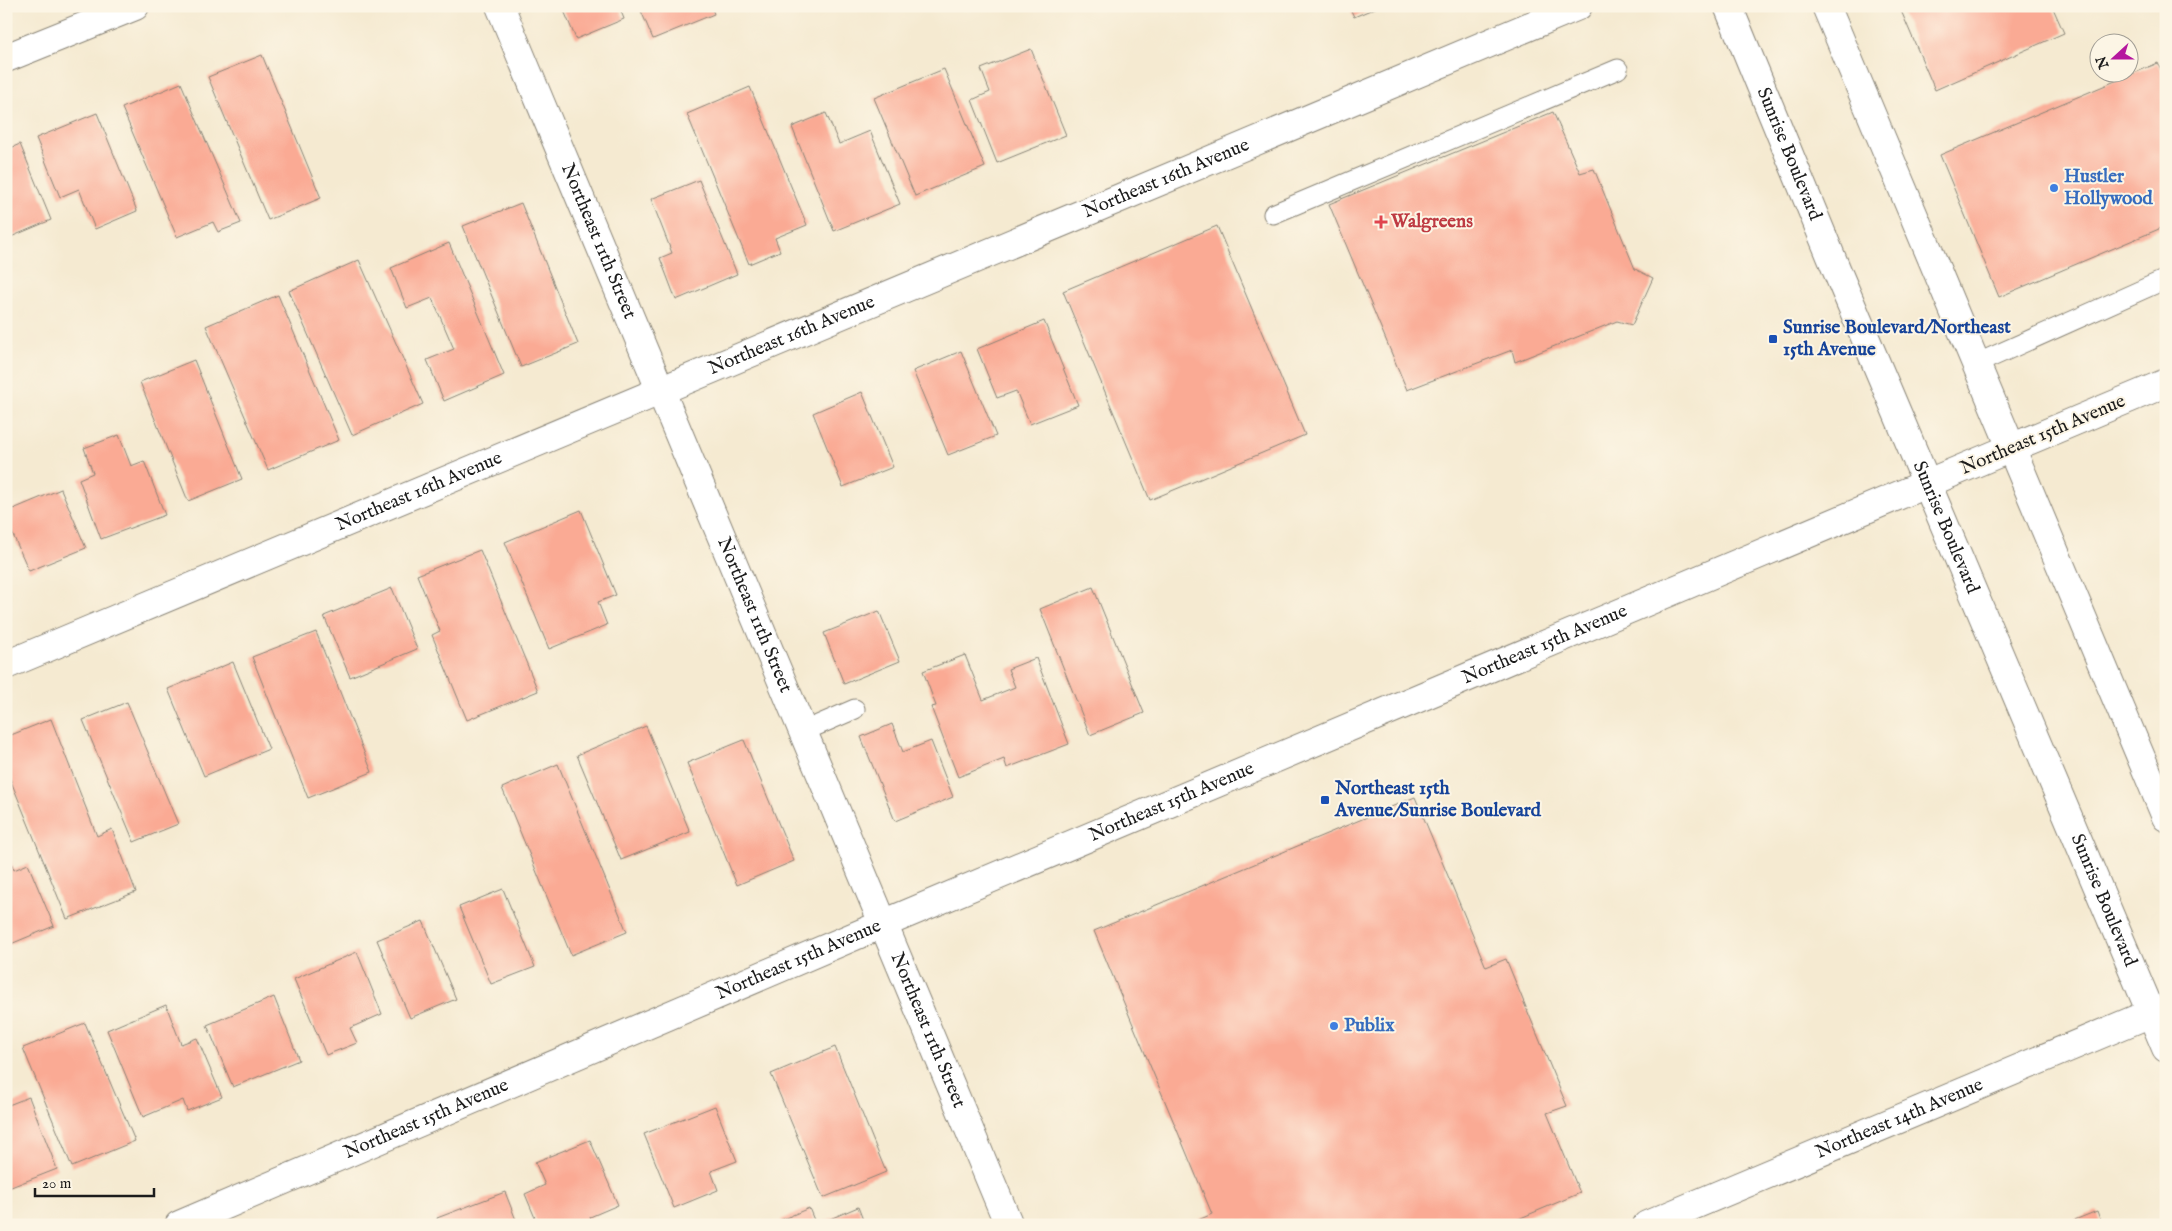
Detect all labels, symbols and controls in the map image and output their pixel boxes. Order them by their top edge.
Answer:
north arrow [2090,32,2140,82]
text: N [2092,53,2114,72]
street label: Sunrise Boulevard [1751,84,1827,225]
street label: Northeast 16th Avenue [1079,133,1253,224]
street label: Northeast 11th Street [555,160,642,323]
place label: Hustler Hollywood [2064,165,2154,211]
marker: Hustler Hollywood [2048,182,2060,194]
place label: Walgreens [1390,210,1473,234]
marker: Walgreens [1375,216,1387,228]
street label: Northeast 16th Avenue [705,290,879,381]
place label: Sunrise Boulevard/Northeast 15th Avenue [1783,316,2011,362]
marker: Sunrise Boulevard/Northeast 15th Avenue [1767,333,1779,345]
street label: Northeast 15th Avenue [1957,389,2129,481]
street label: Northeast 16th Avenue [332,446,506,537]
street label: Sunrise Boulevard [1907,458,1985,598]
street label: Northeast 11th Street [711,534,798,697]
street label: Northeast 15th Avenue [1459,599,1631,690]
street label: Northeast 15th Avenue [1086,757,1258,848]
place label: Northeast 15th Avenue/Sunrise Boulevard [1334,777,1542,823]
marker: Northeast 15th Avenue/Sunrise Boulevard [1319,794,1331,806]
street label: Sunrise Boulevard [2065,830,2142,971]
street label: Northeast 15th Avenue [713,914,885,1006]
street label: Northeast 11th Street [885,949,971,1112]
place label: Publix [1344,1014,1395,1038]
marker: Publix [1328,1020,1340,1032]
street label: Northeast 15th Avenue [340,1073,513,1165]
street label: Northeast 14th Avenue [1812,1073,1987,1165]
scale bar [35,1166,154,1198]
text: 20 m [42,1174,72,1193]

